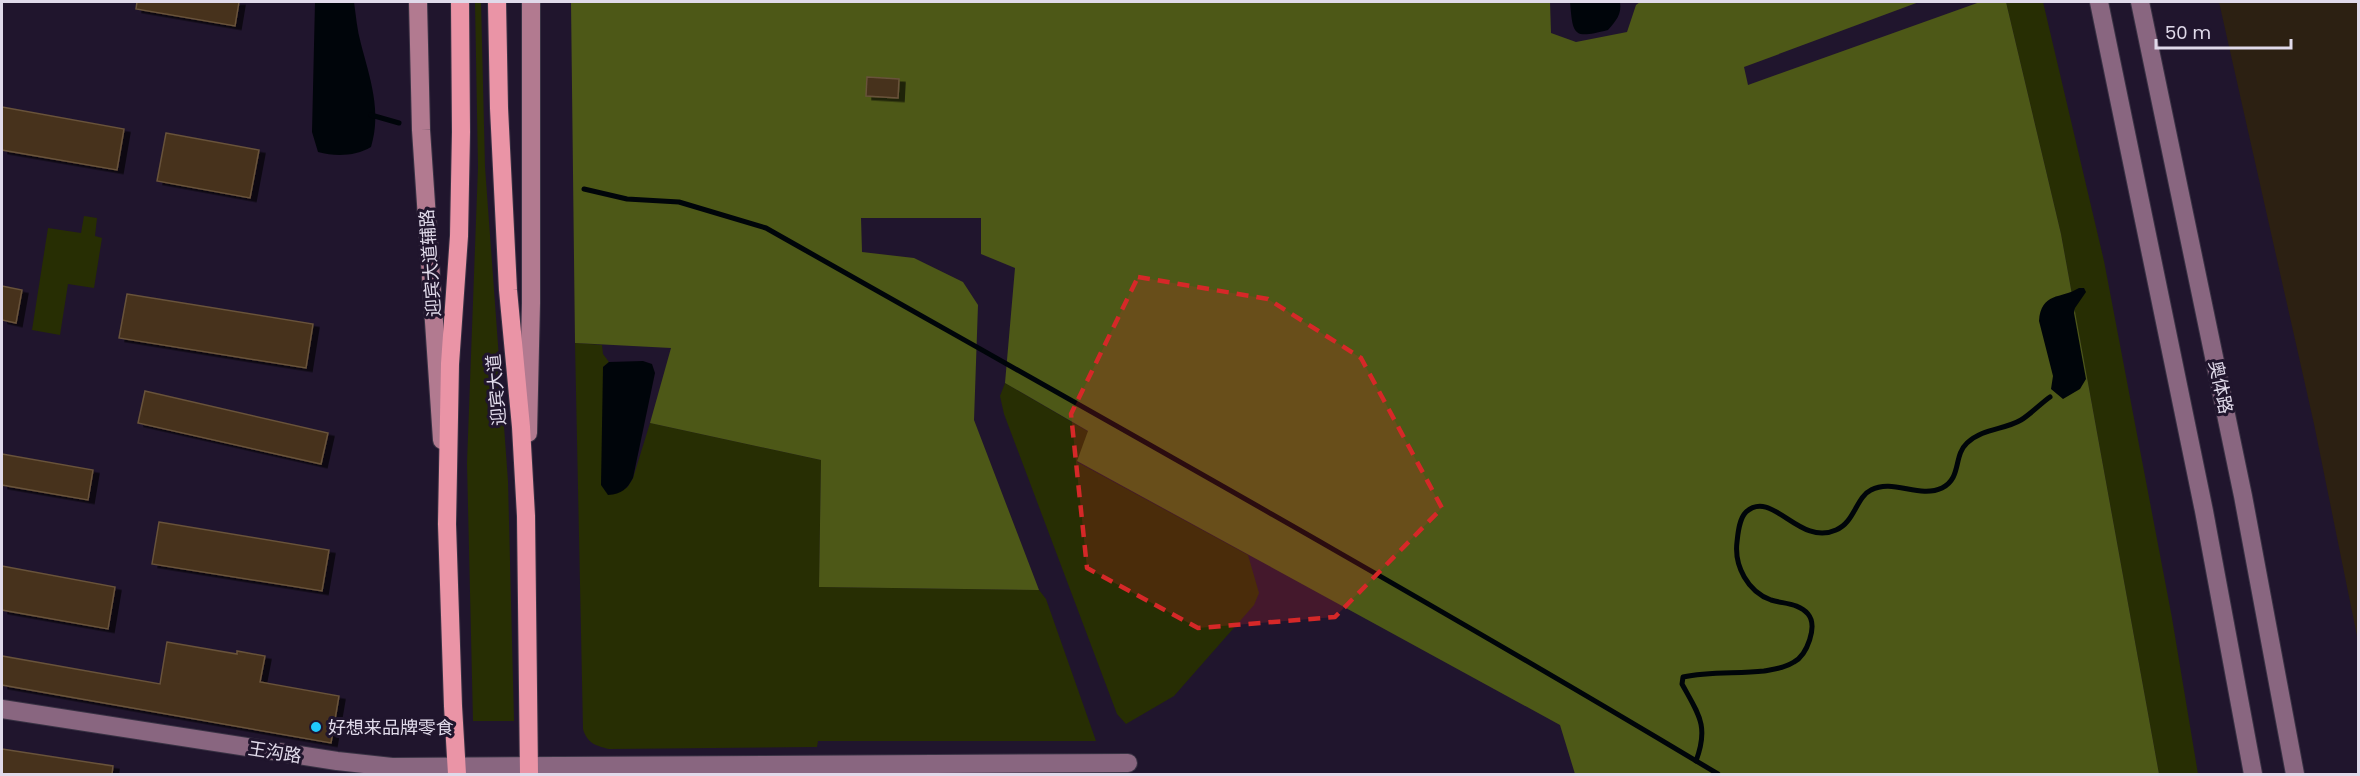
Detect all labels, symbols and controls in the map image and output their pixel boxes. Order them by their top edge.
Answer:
scale bar [2156,12,2291,50]
text: 50 m [2165,20,2211,45]
street label: 迎宾大道辅路 [414,208,446,318]
street label: 迎宾大道 [480,353,512,427]
street label: 奥体路 [2203,358,2239,416]
place label: 好想来品牌零食 [328,715,454,740]
marker: 好想来品牌零食 [309,720,323,734]
street label: 王沟路 [246,735,304,769]

